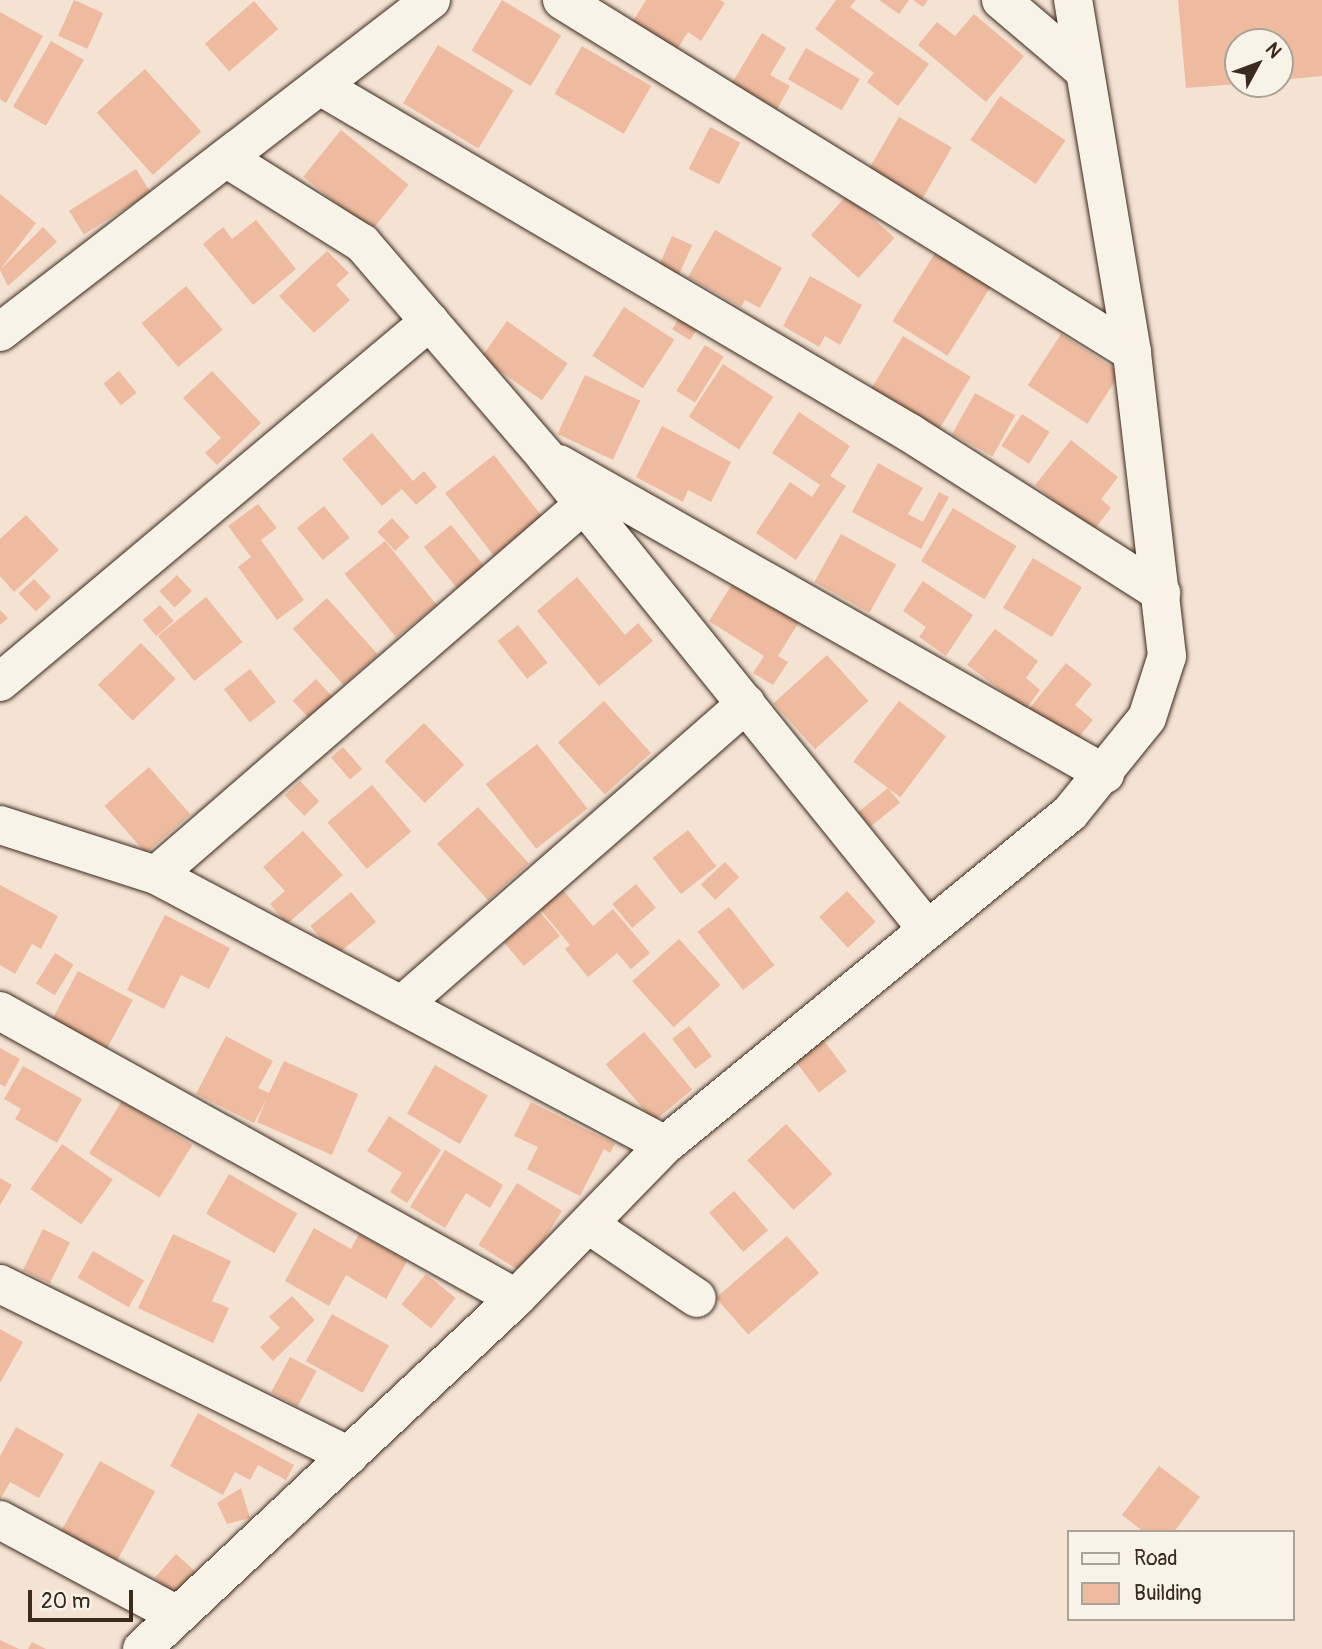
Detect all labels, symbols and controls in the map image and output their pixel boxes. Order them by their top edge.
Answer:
north arrow [1224,28,1294,98]
text: N [1260,38,1287,63]
legend [1066,1530,1294,1621]
text: Road [1134,1545,1178,1572]
scale bar [32,1576,136,1620]
text: Building [1134,1580,1201,1607]
text: 20 m [41,1588,90,1615]

